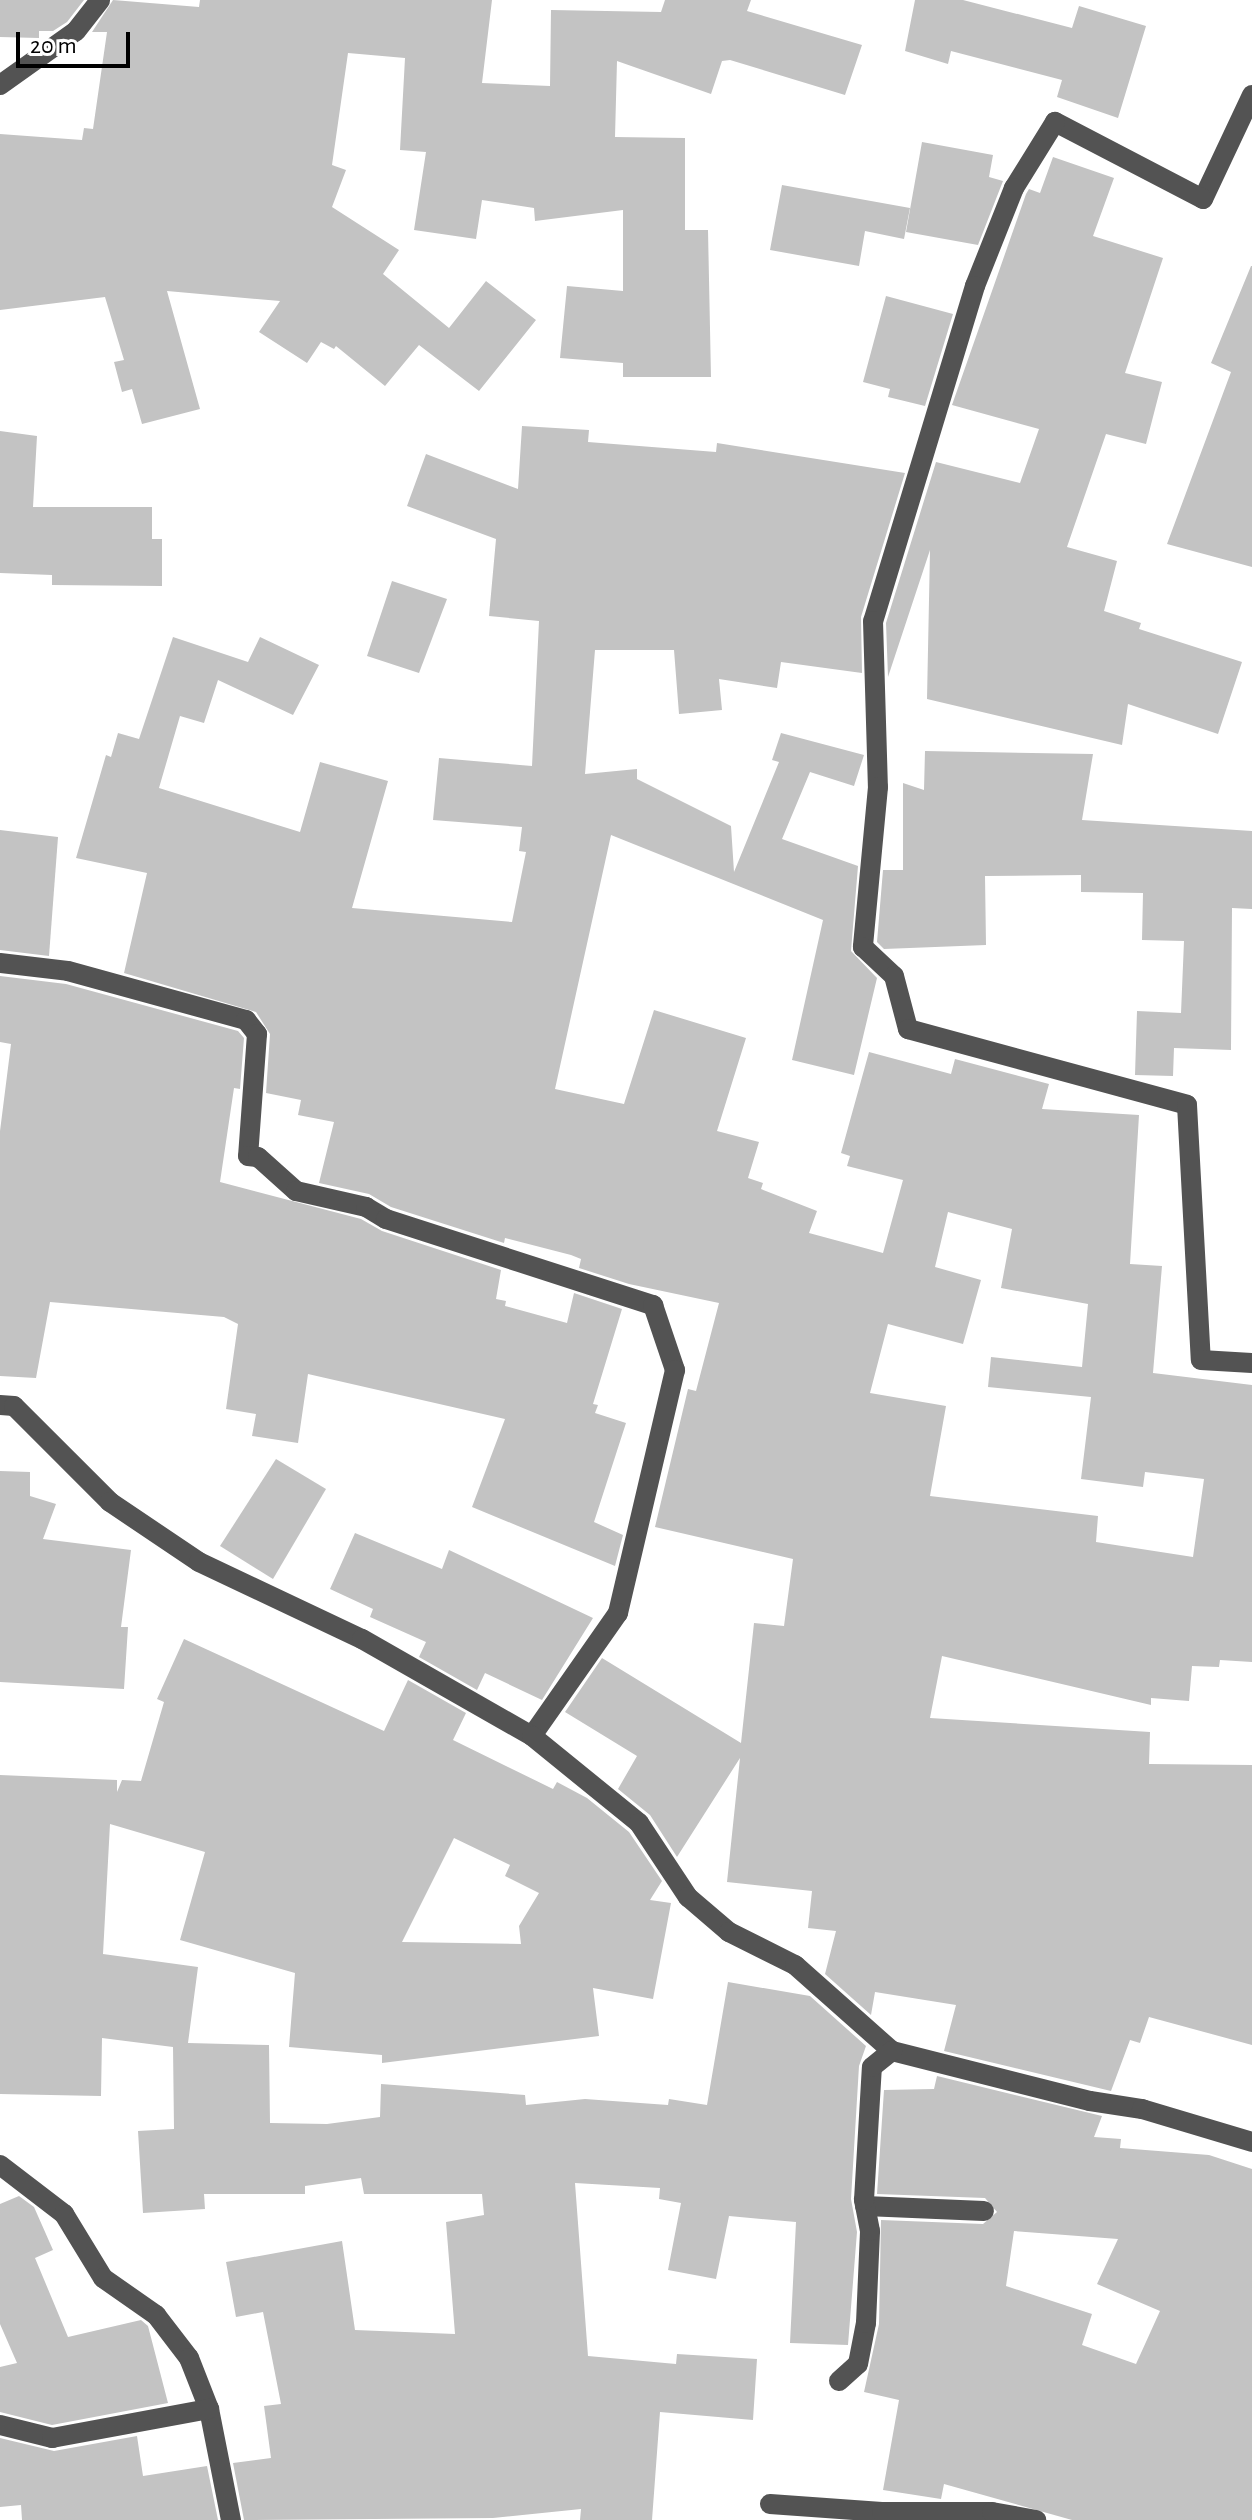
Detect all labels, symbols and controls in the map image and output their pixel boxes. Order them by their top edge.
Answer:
scale bar [20,16,134,66]
text: 20 m [30,34,77,58]

